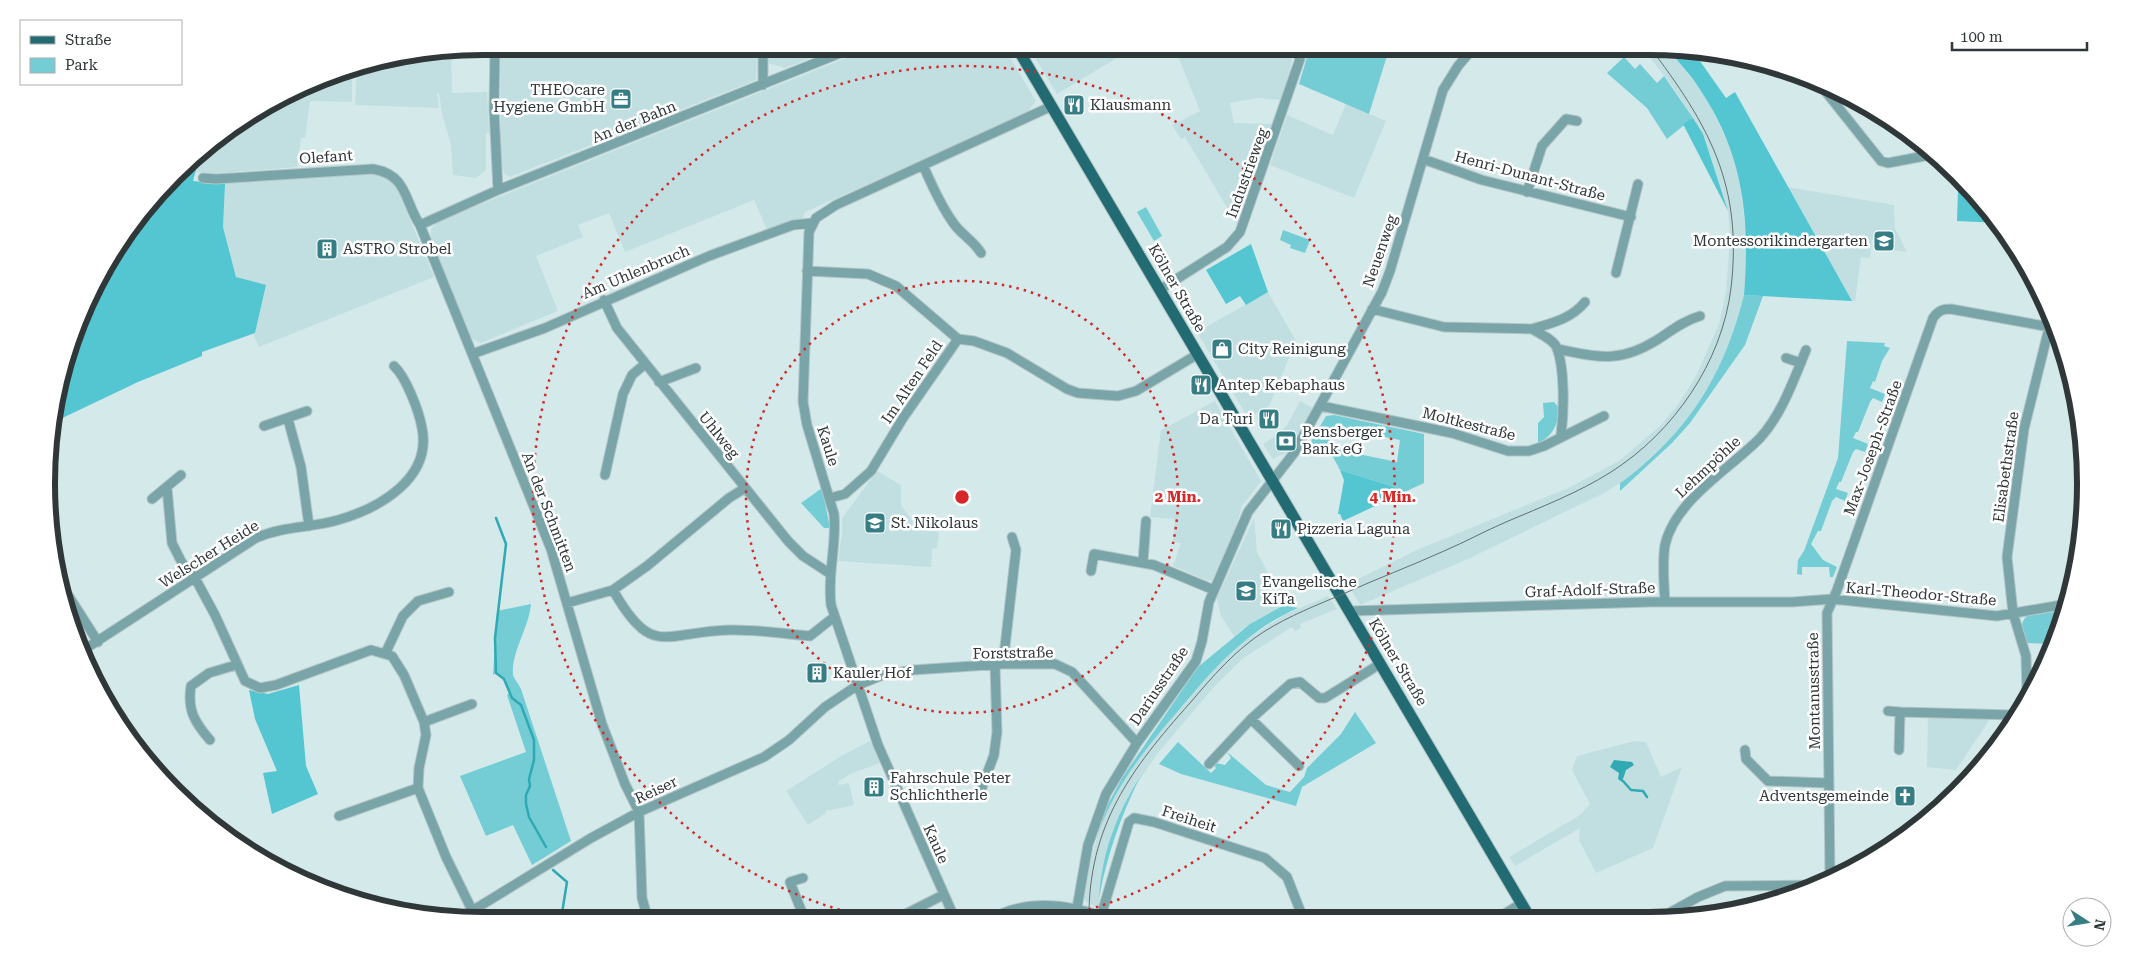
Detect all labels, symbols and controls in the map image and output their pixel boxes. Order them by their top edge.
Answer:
legend [20,20,182,85]
scale bar [1952,20,2087,52]
text: 100 m [1960,28,2003,46]
text: Straße [65,31,112,49]
text: Park [65,56,99,74]
place label: THEOcare Hygiene GmbH [493,81,605,116]
office icon: THEOcare Hygiene GmbH [609,87,633,111]
restaurant icon: Klausmann [1062,93,1086,117]
place label: Klausmann [1090,96,1172,114]
street label: An der Bahn [589,97,679,147]
street label: Industrieweg [1222,125,1272,221]
street label: Olefant [299,146,354,168]
street label: Henri-Dunant-Straße [1453,147,1607,205]
street label: Neuenweg [1359,212,1401,290]
school or university icon: Montessorikindergarten [1872,229,1896,253]
place label: Montessorikindergarten [1693,232,1868,250]
building icon: ASTRO Strobel [315,237,339,261]
place label: ASTRO Strobel [343,240,452,258]
street label: Am Uhlenbruch [579,241,693,303]
street label: Kölner Straße [1144,241,1210,335]
street label: Im Alten Feld [878,337,947,427]
shop icon: City Reinigung [1210,337,1234,361]
place label: City Reinigung [1238,340,1346,358]
restaurant icon: Antep Kebaphaus [1189,373,1213,397]
place label: Antep Kebaphaus [1217,376,1345,394]
street label: Max-Joseph-Straße [1840,378,1906,518]
street label: Moltkestraße [1421,404,1517,444]
restaurant icon: Da Turi [1257,407,1281,431]
street label: Uhlweg [695,408,744,462]
place label: Da Turi [1199,410,1253,428]
street label: Elisabethstraße [1989,410,2023,524]
place label: Bensberger Bank eG [1302,423,1384,458]
street label: Kaule [813,424,843,468]
bank icon: Bensberger Bank eG [1274,429,1298,453]
street label: Lehmpöhle [1672,432,1744,502]
street label: An der Schmitten [518,449,580,575]
centre of rings [953,488,971,506]
text: 2 Min. [1155,488,1201,506]
text: 4 Min. [1370,488,1416,506]
school or university icon: St. Nikolaus [863,511,887,535]
place label: St. Nikolaus [891,514,978,532]
street label: Welscher Heide [156,516,262,592]
restaurant icon: Pizzeria Laguna [1269,517,1293,541]
place label: Pizzeria Laguna [1297,520,1410,538]
place label: Evangelische KiTa [1262,573,1357,608]
street label: Karl-Theodor-Straße [1845,578,1997,610]
school or university icon: Evangelische KiTa [1234,579,1258,603]
street label: Graf-Adolf-Straße [1524,579,1656,601]
street label: Kölner Straße [1365,615,1431,709]
street label: Montanusstraße [1804,632,1824,750]
street label: Forststraße [972,643,1054,663]
street label: Dariusstraße [1126,643,1192,729]
building icon: Kauler Hof [805,661,829,685]
place label: Kauler Hof [833,664,912,682]
place label: Fahrschule Peter Schlichtherle [890,769,1011,804]
street label: Reiser [632,772,680,808]
building icon: Fahrschule Peter Schlichtherle [862,775,886,799]
church icon: Adventsgemeinde [1893,784,1917,808]
place label: Adventsgemeinde [1759,787,1889,805]
street label: Freiheit [1159,802,1219,836]
street label: Kaule [919,822,953,866]
north arrow [2062,897,2112,947]
text: N [2091,918,2109,932]

